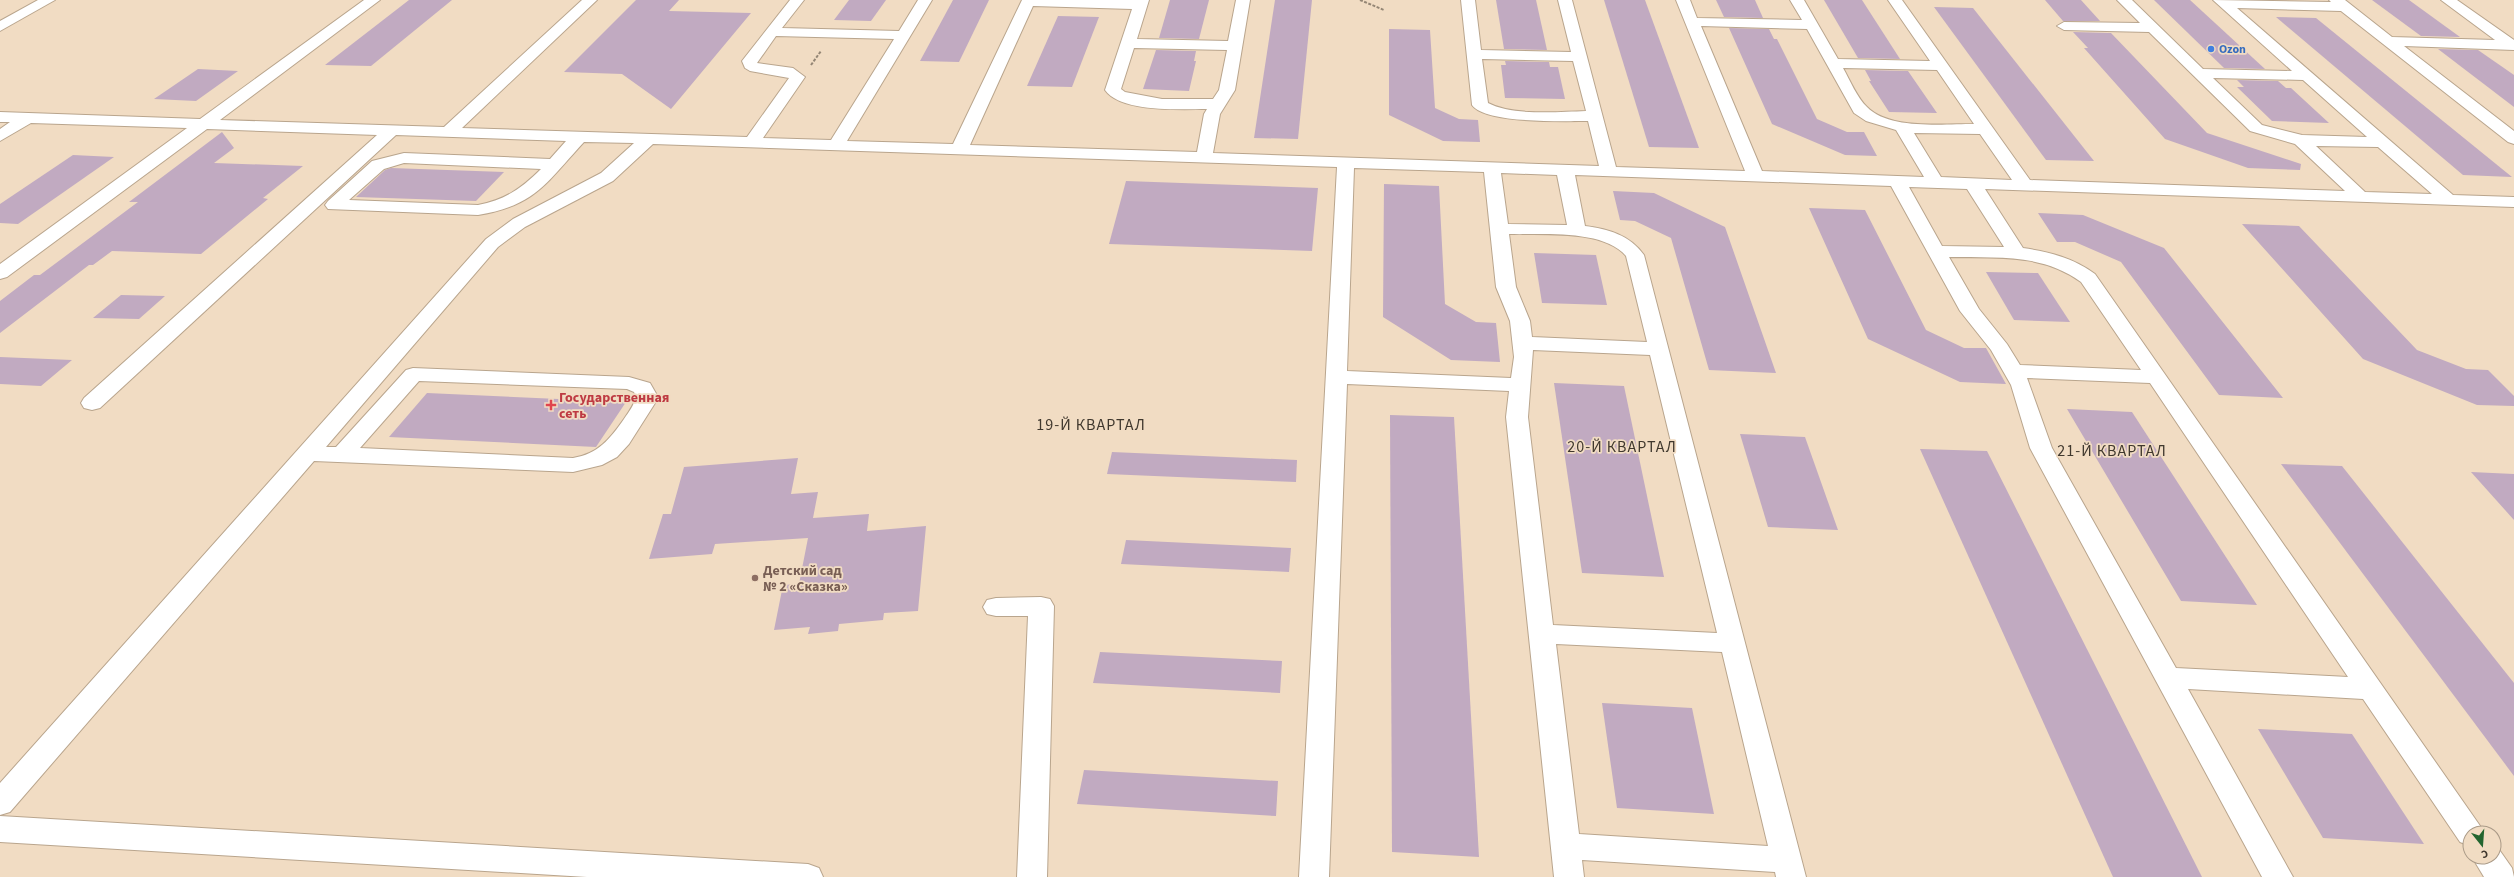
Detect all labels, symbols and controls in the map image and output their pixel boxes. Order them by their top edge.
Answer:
place label: Ozon [2219,41,2246,58]
marker: Ozon [2206,44,2216,54]
place label: Государственная сеть [559,388,669,424]
marker: Государственная сеть [546,400,556,410]
district label: 19-Й КВАРТАЛ [1036,414,1146,436]
district label: 20-Й КВАРТАЛ [1567,436,1677,458]
district label: 21-Й КВАРТАЛ [2057,440,2167,462]
place label: Детский сад № 2 «Сказка» [763,561,848,597]
marker: Детский сад № 2 «Сказка» [750,573,760,583]
north arrow [2462,825,2502,865]
text: С [2479,846,2490,862]

